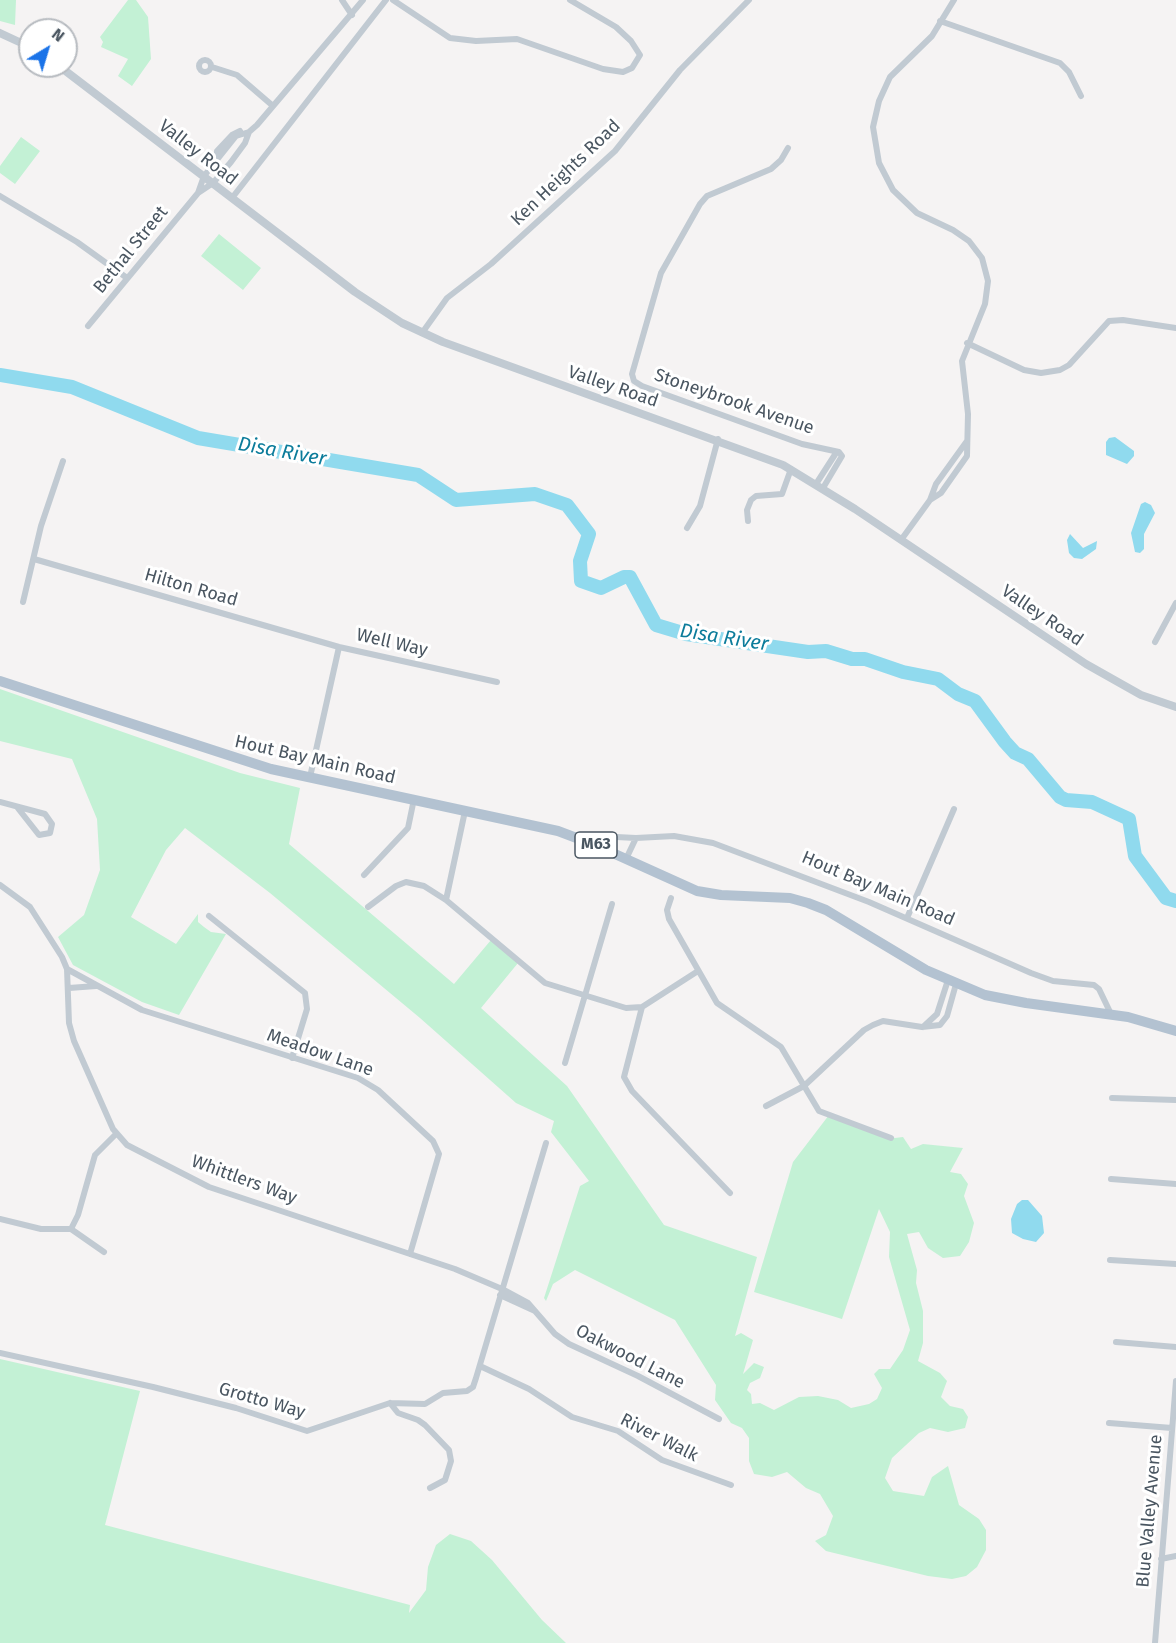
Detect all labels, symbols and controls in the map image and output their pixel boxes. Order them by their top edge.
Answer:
north arrow [18,18,78,78]
text: N [48,24,68,46]
street label: Valley Road [154,115,242,191]
street label: Ken Heights Road [507,115,625,231]
street label: Bethal Street [89,202,173,298]
street label: Valley Road [565,361,661,413]
street label: Stoneybrook Avenue [651,365,817,439]
water label: Disa River [236,432,328,472]
street label: Hilton Road [142,564,240,612]
street label: Valley Road [997,581,1087,651]
water label: Disa River [678,619,770,657]
street label: Well Way [354,624,430,662]
street label: Hout Bay Main Road [233,731,397,789]
road number: M63 [575,832,617,858]
street label: Hout Bay Main Road [798,847,958,931]
street label: Meadow Lane [264,1025,376,1081]
street label: Whittlers Way [188,1151,300,1209]
street label: Oakwood Lane [572,1320,688,1394]
street label: Grotto Way [216,1378,308,1424]
street label: River Walk [616,1409,702,1467]
street label: Blue Valley Avenue [1133,1433,1167,1589]

